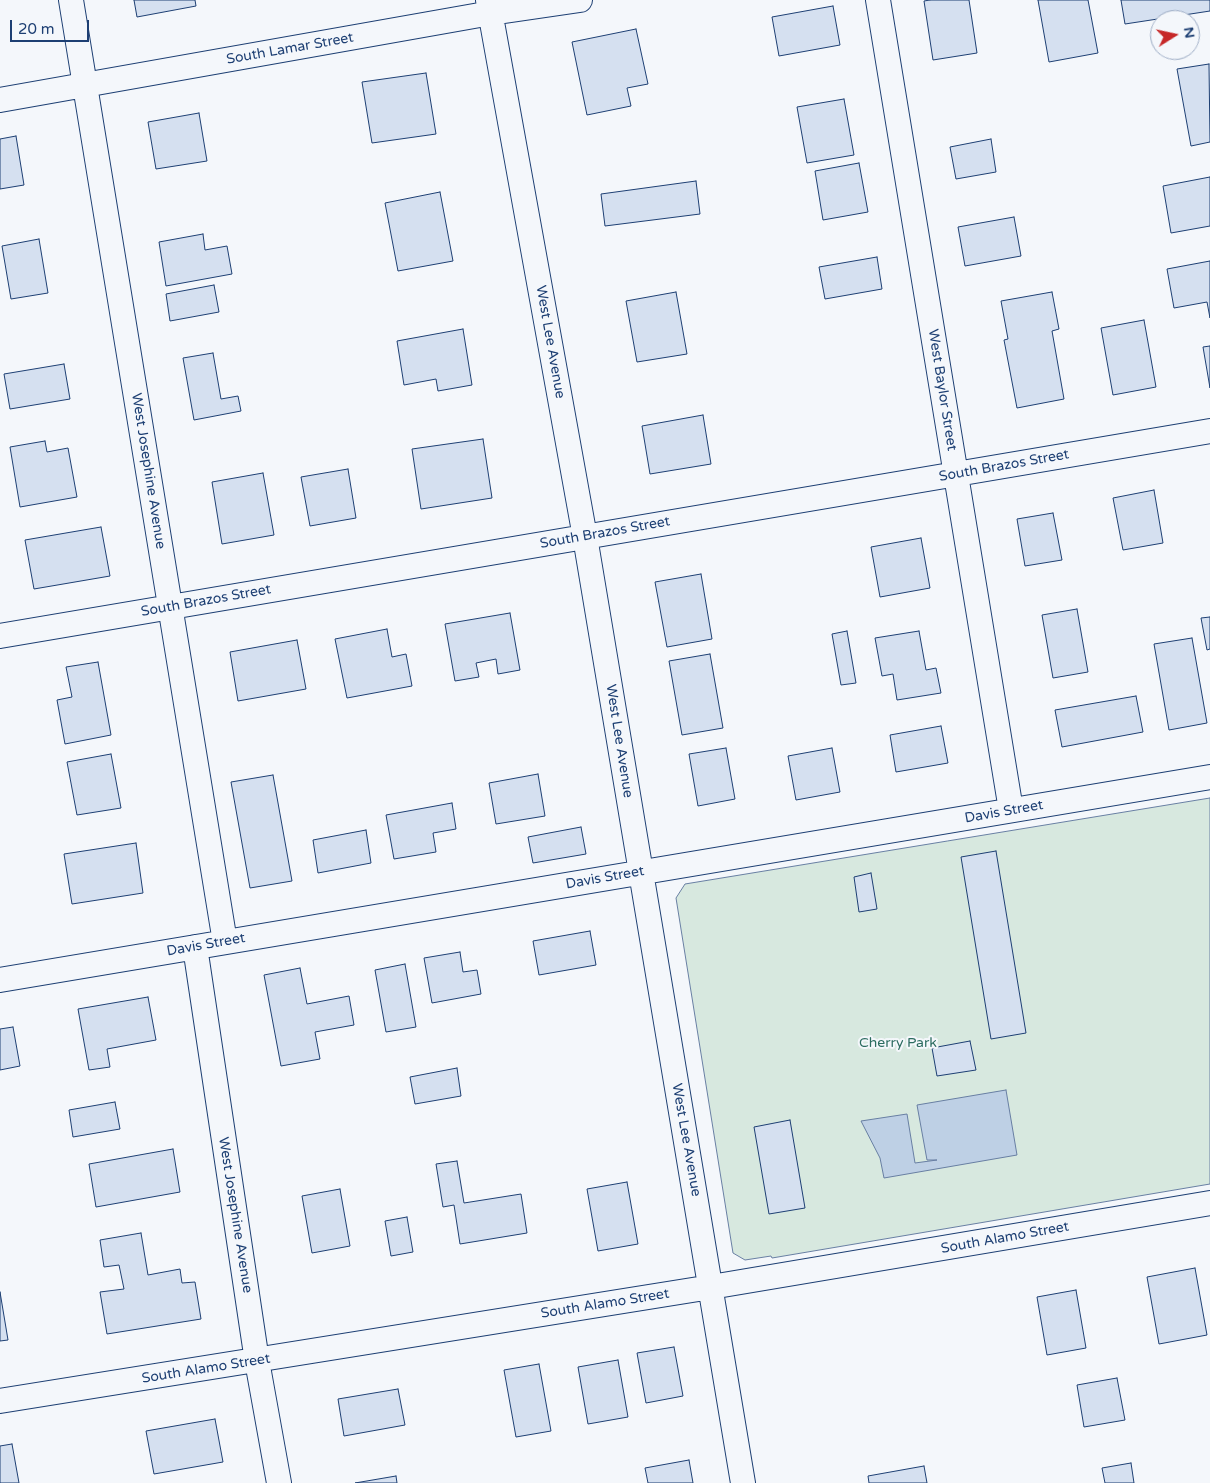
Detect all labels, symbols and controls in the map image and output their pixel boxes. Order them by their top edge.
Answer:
scale bar [12,10,91,42]
north arrow [1150,10,1200,60]
text: 20 m [18,20,55,38]
text: N [1180,25,1199,39]
street label: South Lamar Street [225,30,355,68]
street label: West Lee Avenue [532,284,568,400]
street label: West Baylor Street [924,328,960,452]
street label: West Josephine Avenue [127,392,169,550]
street label: South Brazos Street [938,446,1070,486]
street label: South Brazos Street [539,513,671,553]
street label: South Brazos Street [140,581,272,621]
street label: West Lee Avenue [602,683,636,799]
street label: Davis Street [963,797,1045,827]
street label: Davis Street [564,863,646,893]
street label: Davis Street [165,930,247,960]
park label: Cherry Park [859,1035,937,1051]
street label: West Lee Avenue [668,1082,704,1198]
street label: West Josephine Avenue [214,1136,256,1294]
street label: South Alamo Street [940,1218,1070,1258]
street label: South Alamo Street [540,1286,670,1322]
street label: South Alamo Street [141,1351,271,1387]

